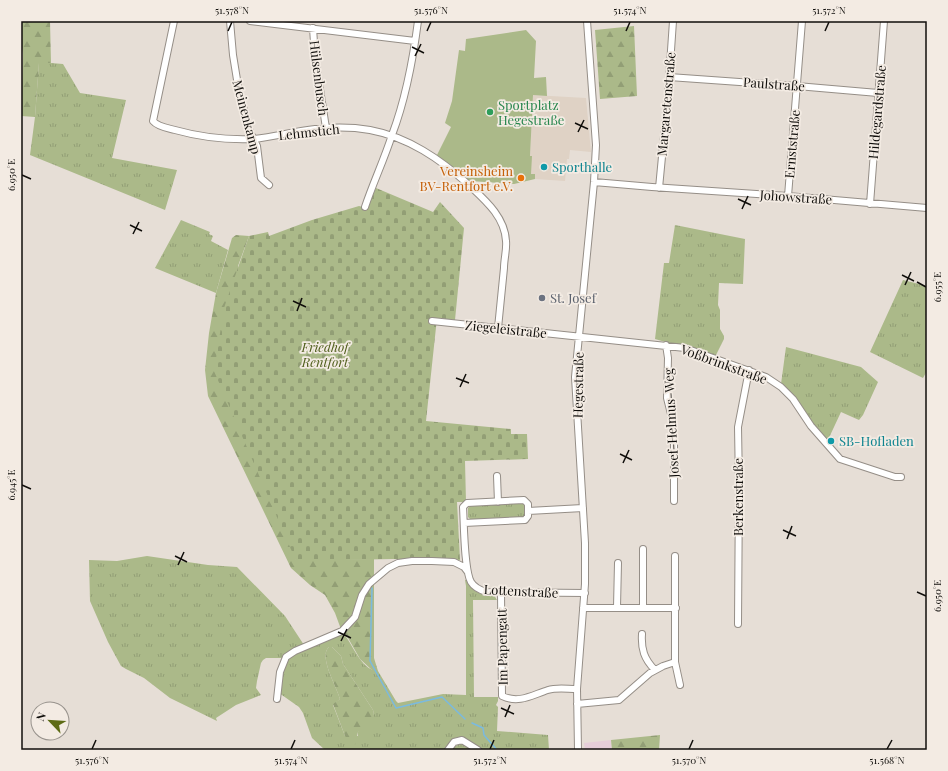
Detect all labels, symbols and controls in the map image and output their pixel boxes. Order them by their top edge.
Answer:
text: 51.578°N [215,3,249,17]
text: 51.576°N [414,3,448,17]
text: 51.574°N [613,3,647,17]
text: 51.572°N [812,3,846,17]
street label: Hülsenbusch [306,39,333,117]
street label: Margaretenstraße [652,51,679,157]
street label: Hildegardstraße [864,64,889,160]
street label: Paulstraße [742,73,806,94]
street label: Meinenkamp [229,78,266,156]
place label: Sportplatz Hegestraße [498,96,565,128]
marker: Sportplatz Hegestraße [485,107,495,117]
street label: Ernststraße [780,109,803,179]
street label: Lehmstich [277,120,341,143]
place label: Sporthalle [552,158,613,175]
text: 6.950°E [4,159,18,191]
place label: Vereinsheim BV-Rentfort e.V. [420,162,513,194]
marker: Sporthalle [539,162,549,172]
marker: Vereinsheim BV-Rentfort e.V. [516,173,526,183]
street label: Johowstraße [758,185,833,208]
text: 6.955°E [930,272,944,302]
place label: St. Josef [550,289,598,306]
marker: St. Josef [537,293,547,303]
street label: Ziegeleistraße [464,316,548,341]
park label: Friedhof Rentfort [301,338,351,370]
street label: Voßbrinkstraße [678,340,770,387]
street label: Hegestraße [568,351,587,418]
street label: Josef-Helmus-Weg [659,368,682,479]
place label: SB-Hofladen [839,432,914,449]
marker: SB-Hofladen [826,436,836,446]
street label: Berkenstraße [729,457,746,536]
text: 6.945°E [4,469,18,501]
street label: Lottenstraße [483,580,559,601]
text: 6.950°E [930,580,944,612]
street label: Im Papengatt [492,608,511,686]
north arrow [30,701,70,741]
text: N [32,710,49,723]
text: 51.576°N [75,753,109,767]
text: 51.574°N [274,753,308,767]
text: 51.572°N [473,753,507,767]
text: 51.570°N [672,753,706,767]
text: 51.568°N [869,753,905,767]

